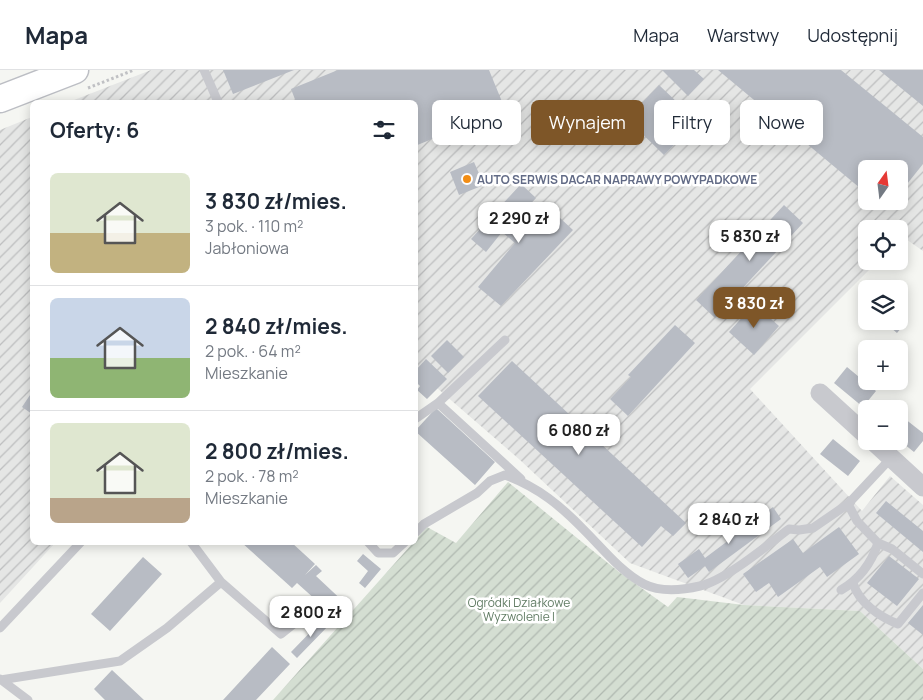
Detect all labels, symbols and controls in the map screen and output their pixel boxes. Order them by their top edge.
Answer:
text: Mapa [25,18,88,51]
text: Mapa [633,23,679,47]
text: Warstwy [707,23,779,47]
text: Udostępnij [807,23,898,47]
chip: Kupno [432,100,521,145]
chip: Wynajem [531,100,644,145]
chip: Filtry [654,100,730,145]
chip: Nowe [740,100,823,145]
text: Oferty: 6 [50,116,139,144]
icon: filters [370,116,398,144]
north arrow [858,160,908,210]
map controls [858,160,908,450]
place label: AUTO SERWIS DACAR NAPRAWY POWYPADKOWE [477,171,757,188]
marker: AUTO SERWIS DACAR NAPRAWY POWYPADKOWE [461,173,473,185]
text: 3 830 zł/mies. [205,187,347,215]
icon: home [90,193,150,253]
pin: 2 290 zł [467,202,571,244]
text: 2 290 zł [489,207,549,229]
text: 3 pok. · 110 m² [205,215,303,237]
pin: 5 830 zł [698,220,802,262]
button: locate [858,220,908,270]
text: 5 830 zł [720,225,780,247]
text: Jabłoniowa [205,237,289,259]
button: layers [858,280,908,330]
pin: 3 830 zł [702,286,806,329]
text: 3 830 zł [724,292,784,314]
text: 2 840 zł/mies. [205,312,348,340]
icon: home [90,318,150,378]
text: 2 pok. · 64 m² [205,340,301,362]
button: + [858,340,908,390]
text: Mieszkanie [205,362,288,384]
button: − [858,400,908,450]
pin: 6 080 zł [527,414,631,456]
text: 6 080 zł [548,419,610,441]
text: 2 800 zł/mies. [205,437,349,465]
icon: home [90,443,150,503]
text: 2 pok. · 78 m² [205,465,299,487]
text: Mieszkanie [205,487,288,509]
pin: 2 840 zł [677,502,781,545]
text: 2 840 zł [699,508,759,530]
park label: Ogródki Działkowe Wyzwolenie I [468,594,570,625]
pin: 2 800 zł [259,596,363,638]
text: 2 800 zł [280,601,342,623]

